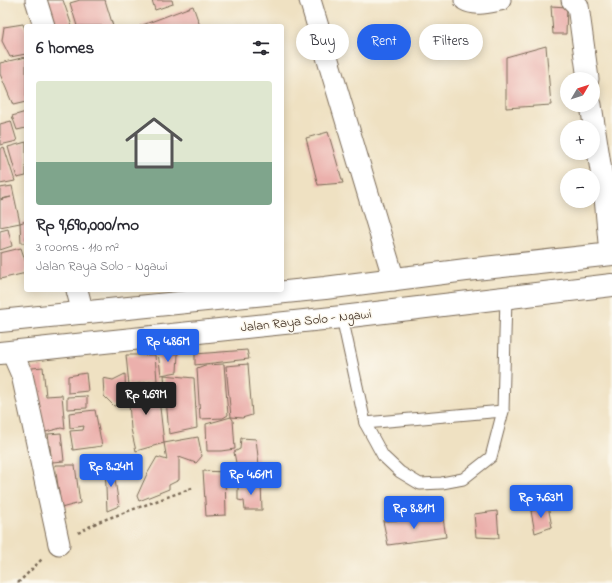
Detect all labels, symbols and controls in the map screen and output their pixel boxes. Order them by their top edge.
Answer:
chip: Buy [296,24,349,60]
chip: Rent [357,24,411,60]
chip: Filters [419,24,483,60]
text: 6 homes [36,36,94,61]
icon: filters [250,37,272,59]
north arrow [560,72,600,112]
map controls [560,72,600,208]
icon: home [118,107,190,179]
button: + [560,120,600,160]
button: − [560,168,600,208]
text: Rp 9,690,000/mo [36,213,139,238]
text: 3 rooms · 110 m² [36,238,119,257]
text: Jalan Raya Solo - Ngawi [36,257,167,276]
street label: Jalan Raya Solo - Ngawi [240,305,372,338]
pin: Rp 4.86M [127,329,209,363]
text: Rp 4.86M [146,332,190,351]
pin: Rp 9.69M [105,382,187,416]
text: Rp 9.69M [125,385,167,404]
pin: Rp 8.24M [70,454,152,488]
text: Rp 8.24M [89,457,133,476]
pin: Rp 4.61M [210,462,292,496]
text: Rp 4.61M [229,465,273,484]
pin: Rp 7.63M [500,485,582,519]
text: Rp 7.63M [519,488,563,507]
pin: Rp 8.81M [373,496,455,530]
text: Rp 8.81M [393,499,435,518]

